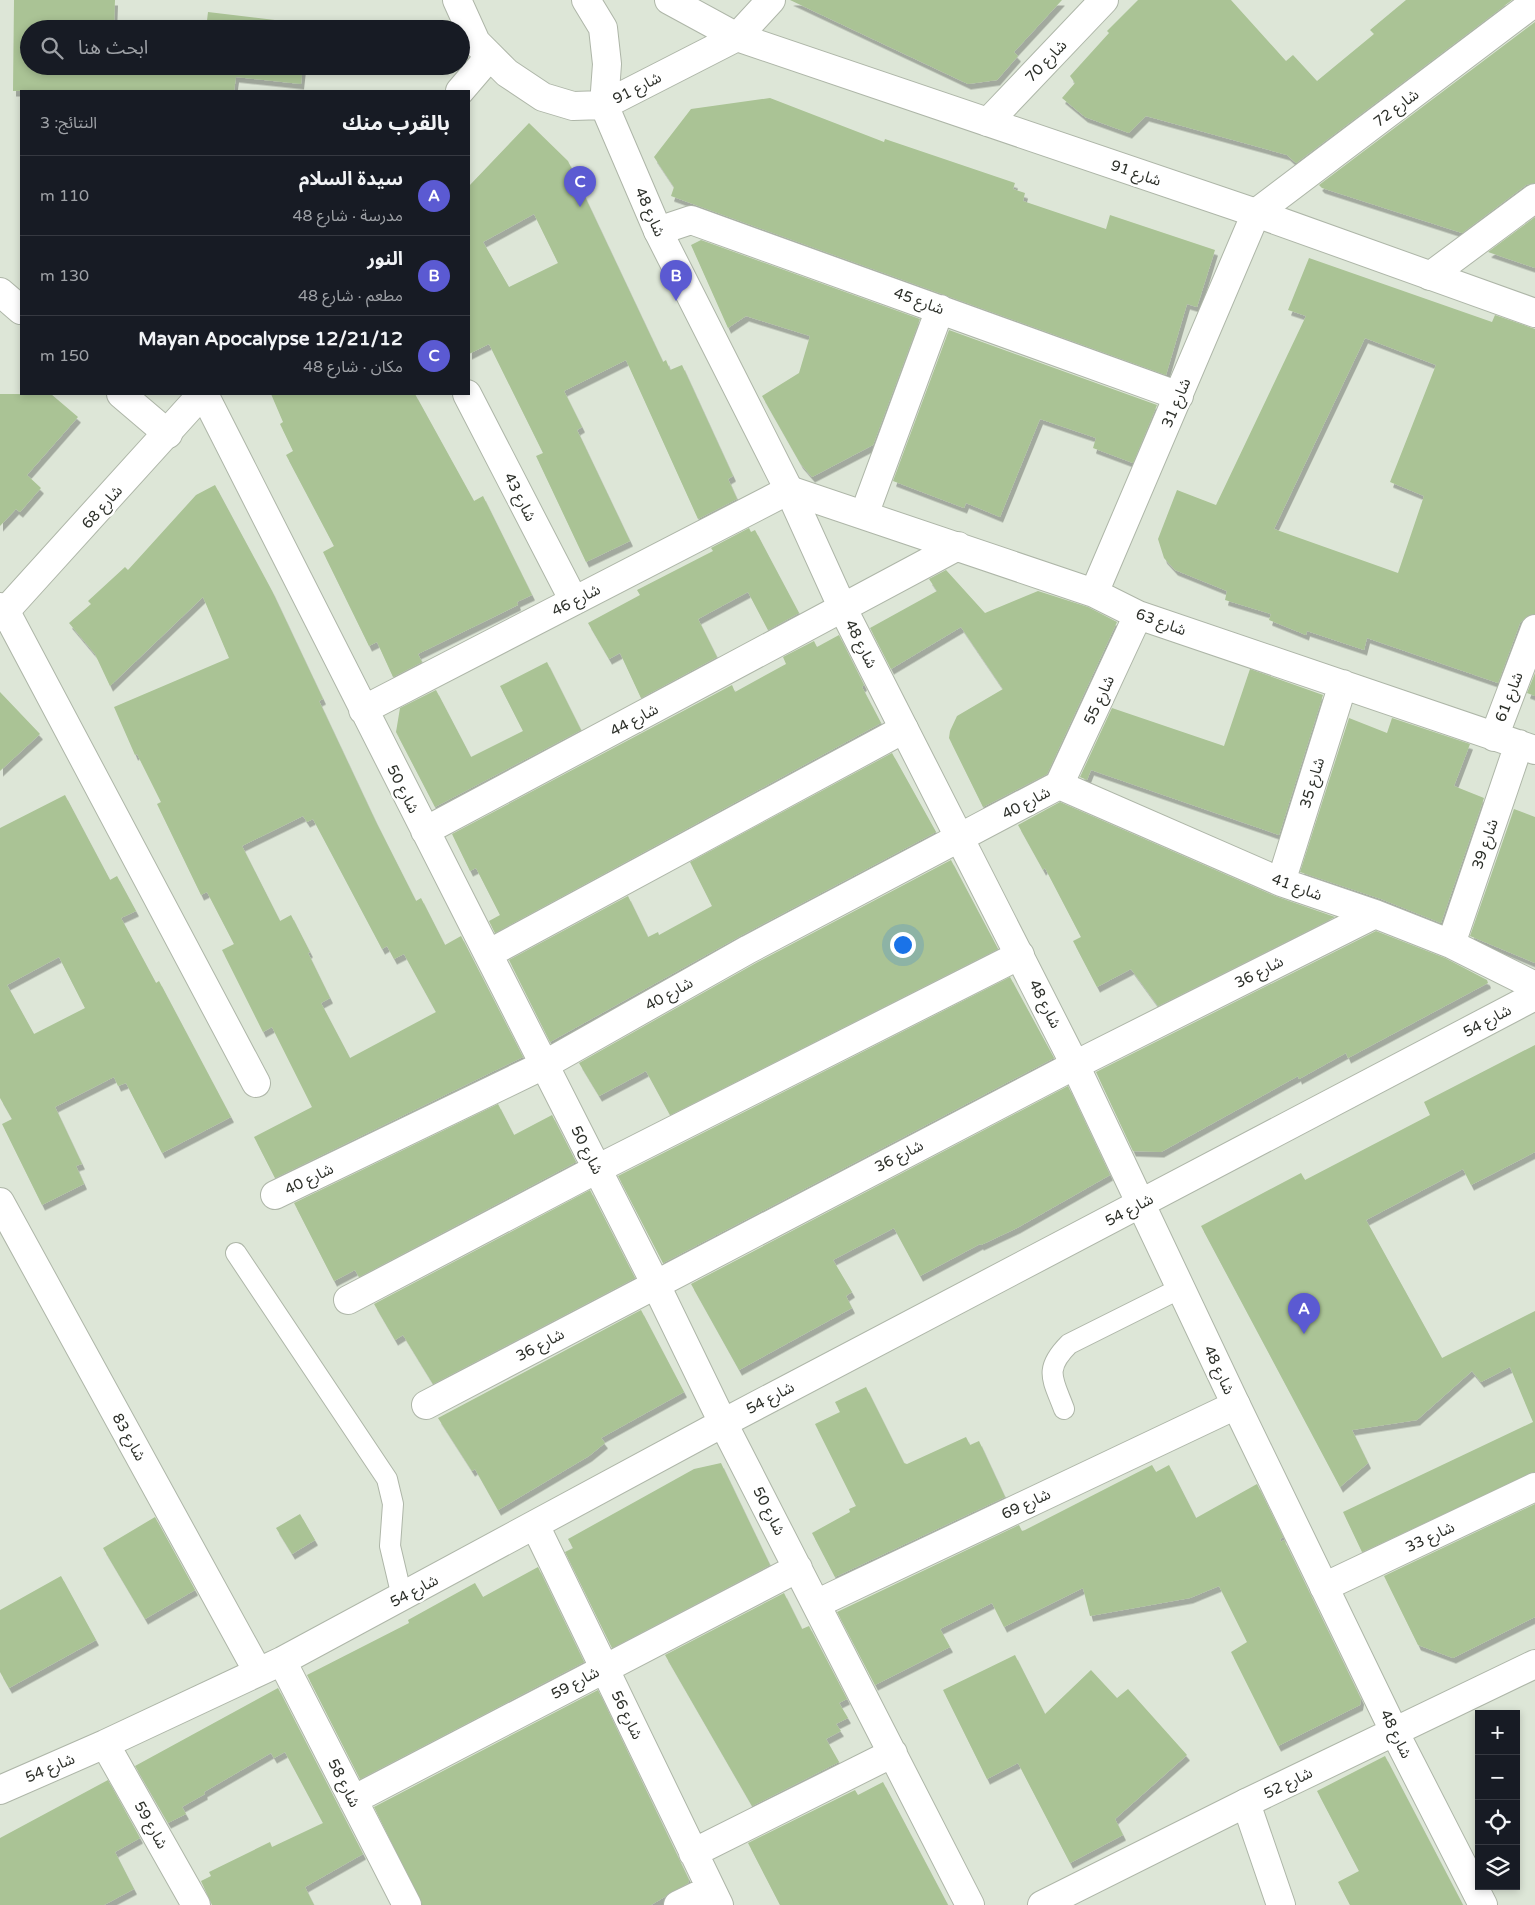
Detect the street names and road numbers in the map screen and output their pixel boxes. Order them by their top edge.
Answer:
street label: شارع 70 [1021,36,1073,88]
street label: شارع 91 [610,68,666,110]
street label: شارع 72 [1370,85,1424,133]
street label: شارع 91 [1108,156,1164,193]
street label: شارع 48 [628,185,669,241]
street label: شارع 45 [890,284,947,321]
street label: شارع 31 [1158,375,1197,432]
street label: شارع 43 [498,470,540,526]
street label: شارع 68 [78,481,128,534]
street label: شارع 46 [549,580,605,622]
street label: شارع 63 [1132,605,1189,642]
street label: شارع 48 [839,617,881,673]
street label: شارع 61 [1491,669,1530,726]
street label: شارع 55 [1080,672,1121,729]
street label: شارع 44 [607,700,663,743]
street label: شارع 35 [1296,755,1331,811]
street label: شارع 50 [381,762,423,818]
street label: شارع 40 [999,783,1055,826]
street label: شارع 39 [1468,816,1505,872]
street label: شارع 41 [1268,870,1325,907]
street label: شارع 36 [1232,952,1288,994]
street label: شارع 40 [642,973,698,1017]
street label: شارع 48 [1023,977,1065,1033]
street label: شارع 54 [1460,1001,1516,1044]
street label: شارع 50 [565,1123,607,1179]
street label: شارع 36 [872,1136,928,1178]
street label: شارع 40 [282,1159,338,1201]
street label: شارع 54 [1102,1190,1158,1233]
street label: شارع 36 [513,1325,569,1368]
street label: شارع 48 [1197,1343,1238,1399]
street label: شارع 54 [743,1378,799,1421]
street label: شارع 83 [106,1410,150,1466]
street label: شارع 50 [747,1484,789,1540]
street label: شارع 69 [999,1485,1055,1526]
street label: شارع 33 [1403,1518,1459,1559]
street label: شارع 54 [387,1571,443,1614]
street label: شارع 59 [548,1663,604,1706]
street label: شارع 56 [605,1688,647,1744]
street label: شارع 48 [1374,1707,1416,1763]
street label: شارع 54 [23,1749,79,1789]
street label: شارع 58 [322,1756,364,1812]
street label: شارع 52 [1261,1763,1317,1805]
street label: شارع 59 [128,1798,172,1854]

